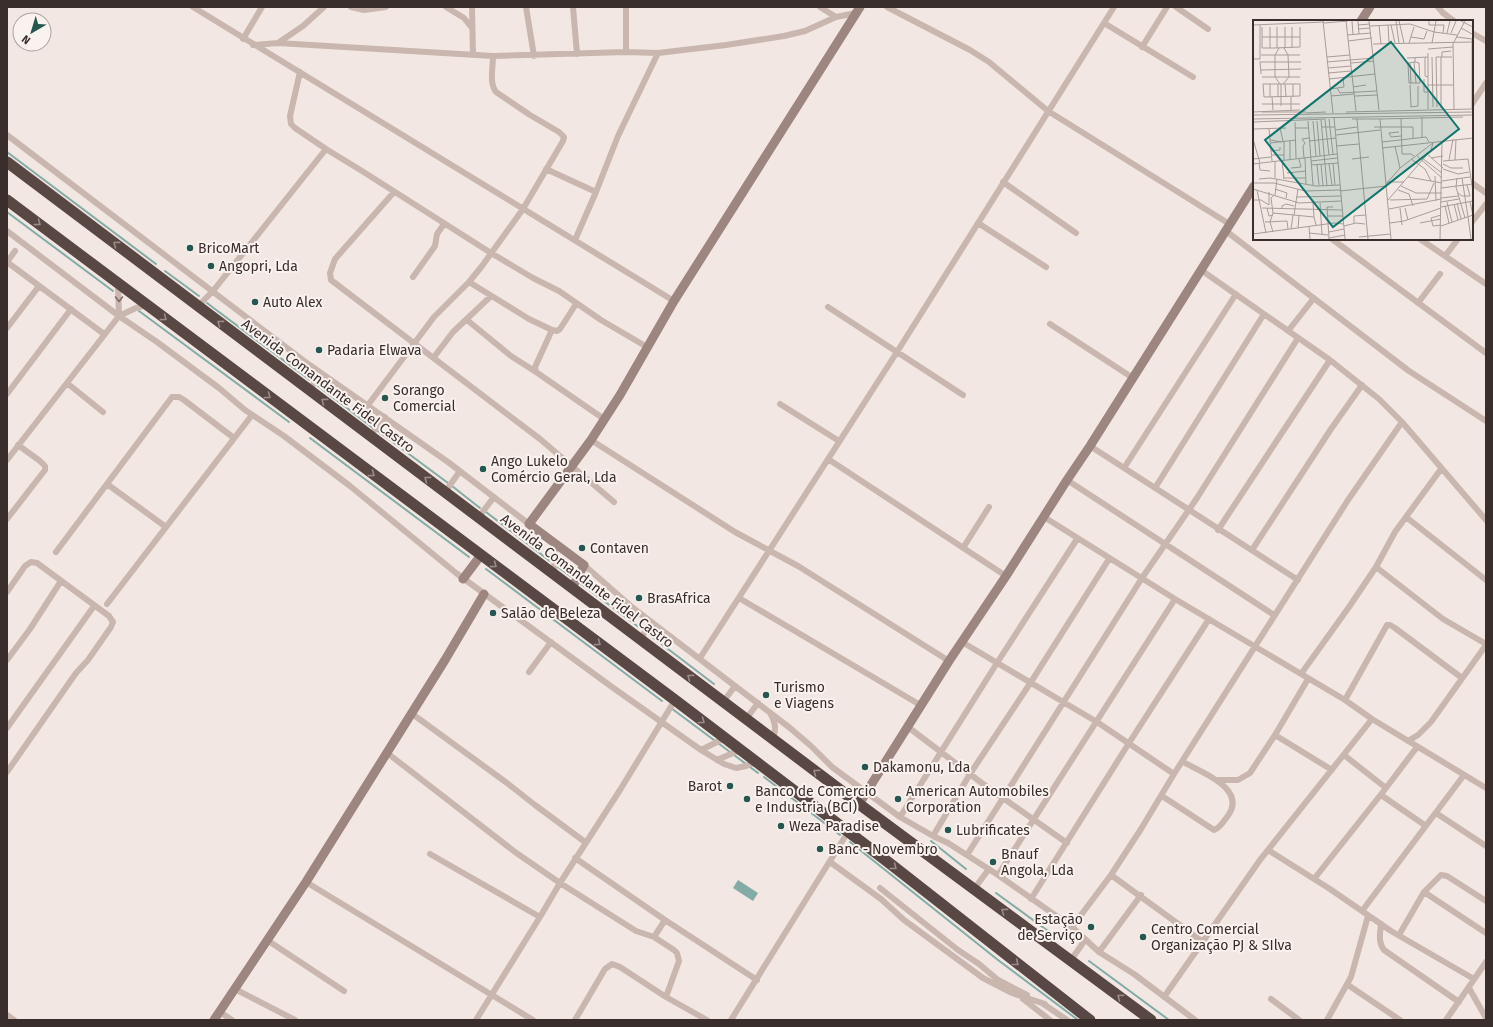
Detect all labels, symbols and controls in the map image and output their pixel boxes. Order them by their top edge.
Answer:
north arrow [12,12,52,52]
inset map [1253,20,1473,240]
text: N [19,32,33,47]
one-way arrow [34,218,41,225]
place label: BricoMart [198,240,260,257]
one-way arrow [114,242,121,249]
marker: BricoMart [185,243,195,253]
place label: Angopri, Lda [219,258,298,275]
marker: Angopri, Lda [206,261,216,271]
place label: Auto Alex [263,294,322,311]
one-way arrow [114,296,123,302]
marker: Auto Alex [250,297,260,307]
one-way arrow [160,313,167,320]
street label: Avenida Comandante Fidel Castro [238,315,418,457]
one-way arrow [217,320,224,327]
place label: Padaria Elwava [327,342,422,359]
marker: Padaria Elwava [314,345,324,355]
place label: Sorango Comercial [393,382,456,415]
one-way arrow [264,391,271,398]
marker: Sorango Comercial [380,393,390,403]
one-way arrow [321,399,328,406]
place label: Ango Lukelo Comércio Geral, Lda [491,453,617,486]
marker: Ango Lukelo Comércio Geral, Lda [478,464,488,474]
one-way arrow [368,469,375,476]
one-way arrow [425,477,432,484]
street label: Avenida Comandante Fidel Castro [497,510,677,652]
place label: Contaven [590,540,649,557]
marker: Contaven [577,543,587,553]
one-way arrow [489,560,496,567]
place label: BrasAfrica [647,590,711,607]
marker: BrasAfrica [634,593,644,603]
place label: Salão de Beleza [501,605,601,622]
marker: Salão de Beleza [488,608,498,618]
one-way arrow [593,638,600,645]
one-way arrow [687,675,694,682]
place label: Turismo e Viagens [774,679,834,712]
marker: Turismo e Viagens [761,690,771,700]
one-way arrow [697,716,704,723]
place label: Dakamonu, Lda [873,759,970,776]
marker: Dakamonu, Lda [860,762,870,772]
one-way arrow [814,770,821,777]
place label: Barot [688,778,723,795]
marker: Barot [725,781,735,791]
place label: Banco de Comercio e Industria (BCI) [755,783,877,816]
place label: American Automobiles Corporation [906,783,1049,816]
marker: Banco de Comercio e Industria (BCI) [742,794,752,804]
marker: American Automobiles Corporation [893,794,903,804]
place label: Weza Paradise [789,818,879,835]
marker: Weza Paradise [776,821,786,831]
place label: Lubrificates [956,822,1030,839]
marker: Lubrificates [943,825,953,835]
place label: Banc - Novembro [828,841,938,858]
marker: Banc - Novembro [815,844,825,854]
place label: Bnauf Angola, Lda [1001,846,1074,879]
marker: Bnauf Angola, Lda [988,857,998,867]
one-way arrow [890,862,897,869]
one-way arrow [1002,909,1009,916]
place label: Estação de Serviço [1017,911,1083,944]
place label: Centro Comercial Organização PJ & SIlva [1151,921,1292,954]
marker: Estação de Serviço [1086,922,1096,932]
marker: Centro Comercial Organização PJ & SIlva [1138,932,1148,942]
one-way arrow [1012,959,1019,966]
one-way arrow [1118,994,1125,1001]

